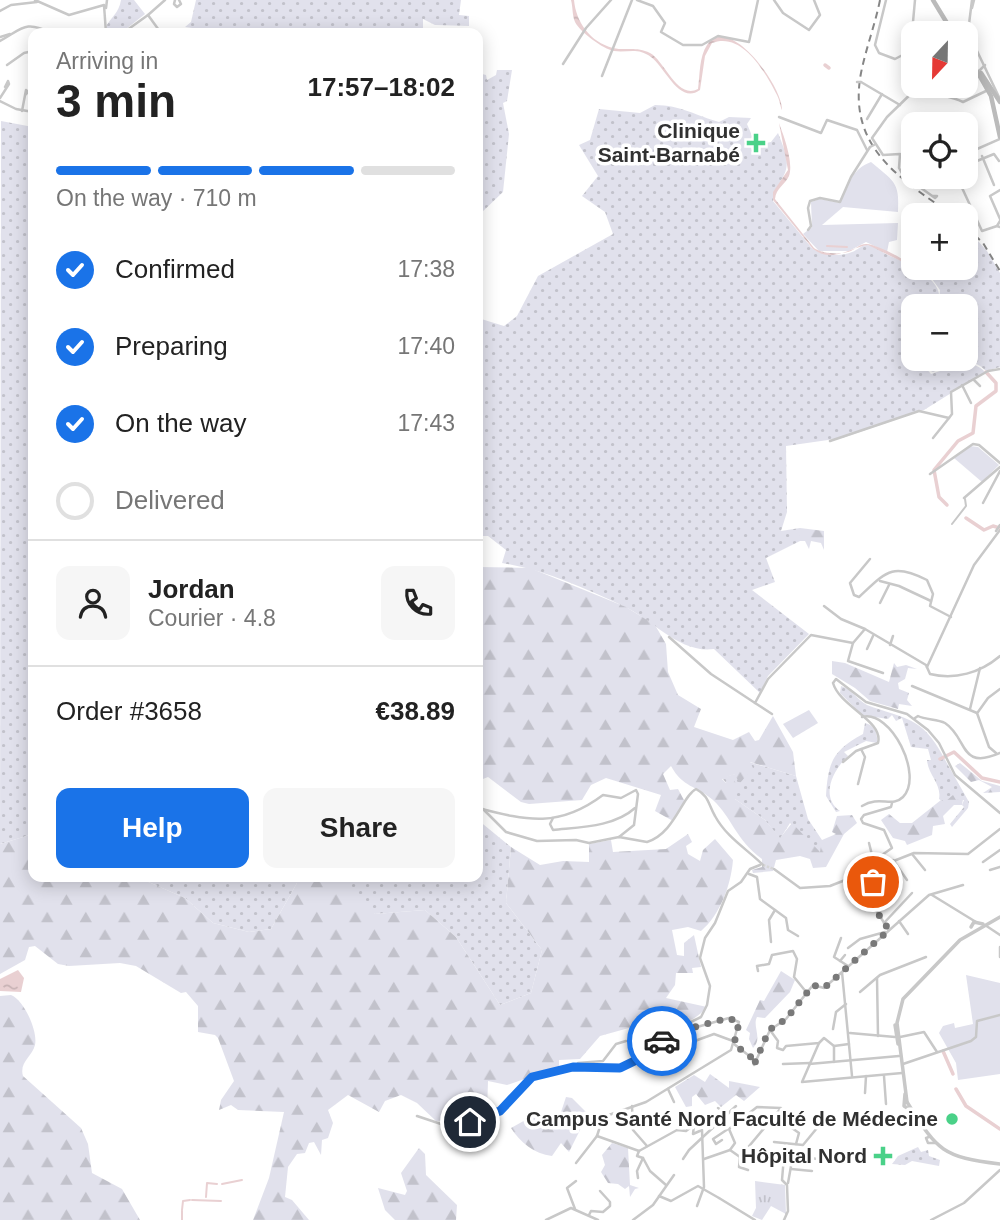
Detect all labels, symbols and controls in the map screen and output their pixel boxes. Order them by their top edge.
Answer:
north arrow [901,21,978,98]
map controls [901,21,978,371]
text: Arriving in [56,48,158,74]
text: 17:57–18:02 [308,72,455,102]
text: 3 min [56,75,176,127]
button: locate [901,112,978,189]
place label: Clinique Saint-Barnabé [598,119,740,166]
marker: Clinique Saint-Barnabé [746,133,766,153]
text: On the way · 710 m [56,185,257,211]
button: + [901,203,978,280]
icon: check [56,251,94,289]
text: Confirmed [115,254,235,284]
text: 17:38 [397,256,455,282]
button: − [901,294,978,371]
icon: check [56,328,94,366]
text: Preparing [115,331,228,361]
text: 17:40 [397,333,455,359]
icon: check [56,405,94,443]
text: On the way [115,408,247,438]
text: 17:43 [397,410,455,436]
text: Delivered [115,485,225,515]
button: person [56,566,130,640]
button: phone [381,566,455,640]
text: Jordan [148,574,235,604]
text: Courier · 4.8 [148,605,276,631]
text: Order #3658 [56,696,202,726]
text: €38.89 [375,696,455,726]
button: Help [56,788,249,868]
button: Share [263,788,455,868]
pin [843,852,903,912]
icon: bag [854,863,892,901]
courier [627,1006,697,1076]
icon: car [643,1022,681,1060]
pin [440,1092,500,1152]
icon: home [451,1103,489,1141]
place label: Campus Santé Nord Faculté de Médecine [526,1107,938,1130]
marker: Campus Santé Nord Faculté de Médecine [944,1111,960,1127]
place label: Hôpital Nord [741,1144,867,1167]
marker: Hôpital Nord [873,1146,893,1166]

